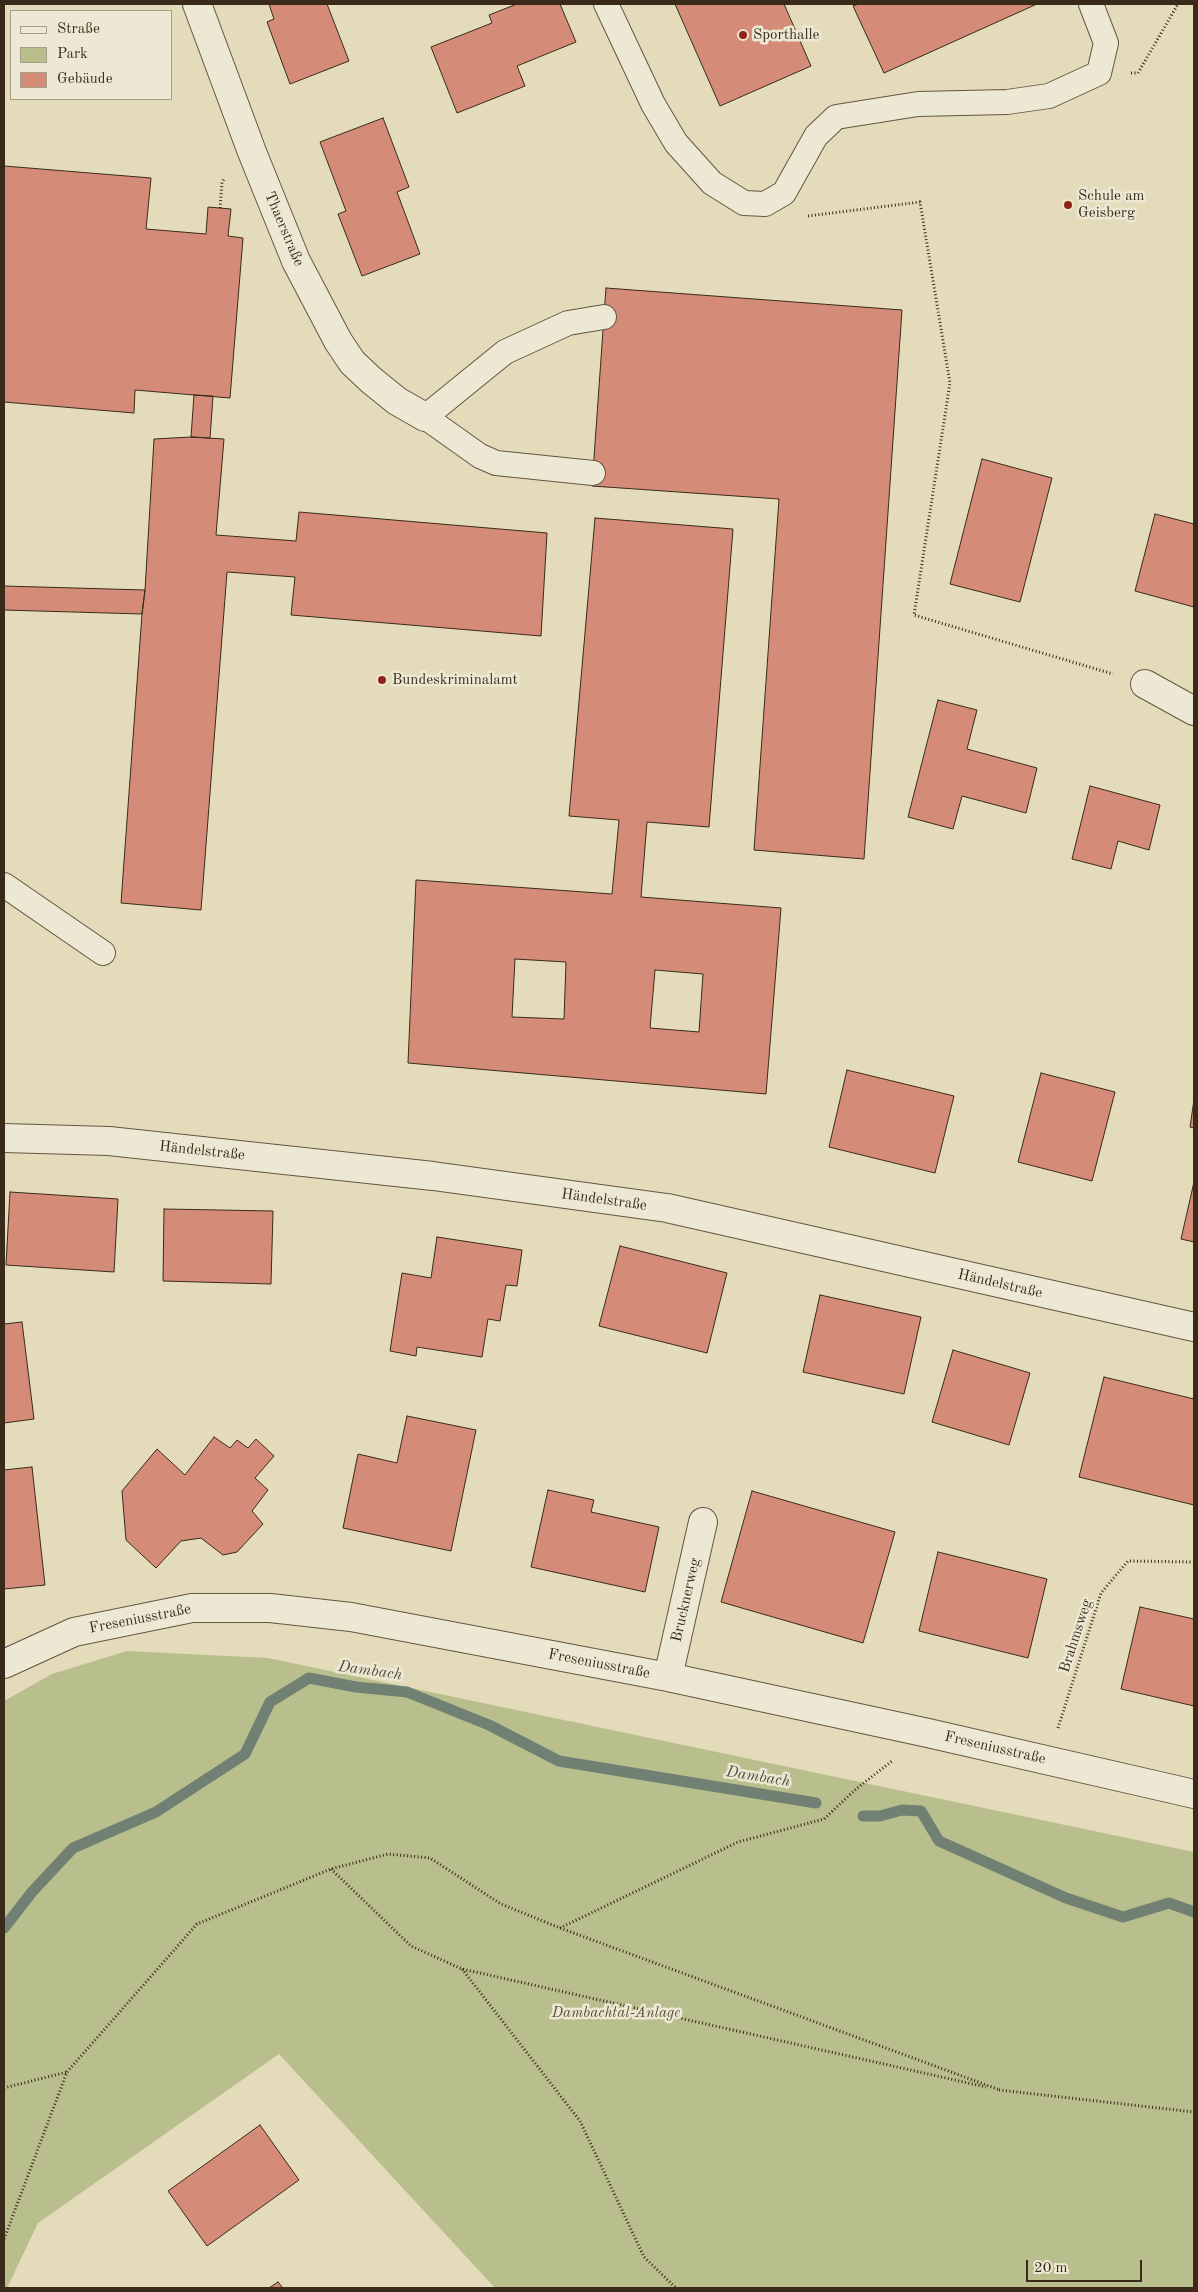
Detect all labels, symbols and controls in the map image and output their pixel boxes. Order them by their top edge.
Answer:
legend [10,10,172,100]
text: Straße [57,22,100,37]
place label: Sporthalle [753,26,819,44]
marker: Sporthalle [737,29,749,41]
text: Park [57,47,88,62]
text: Gebäude [57,72,113,87]
place label: Schule am Geisberg [1078,187,1144,222]
street label: Thaerstraße [260,189,308,269]
marker: Schule am Geisberg [1062,199,1074,211]
place label: Bundeskriminalamt [392,671,518,689]
marker: Bundeskriminalamt [376,674,388,686]
street label: Händelstraße [158,1138,246,1164]
street label: Händelstraße [560,1185,648,1215]
street label: Händelstraße [956,1266,1044,1302]
street label: Brucknerweg [668,1556,704,1644]
street label: Brahmsweg [1056,1597,1096,1675]
street label: Freseniusstraße [88,1600,192,1638]
street label: Freseniusstraße [547,1645,651,1683]
water label: Dambach [337,1657,403,1685]
street label: Freseniusstraße [943,1728,1047,1768]
water label: Dambach [725,1762,791,1792]
park label: Dambachtal-Anlage [552,2004,680,2022]
scale bar [1028,2250,1144,2282]
text: 20 m [1034,2261,1068,2276]

